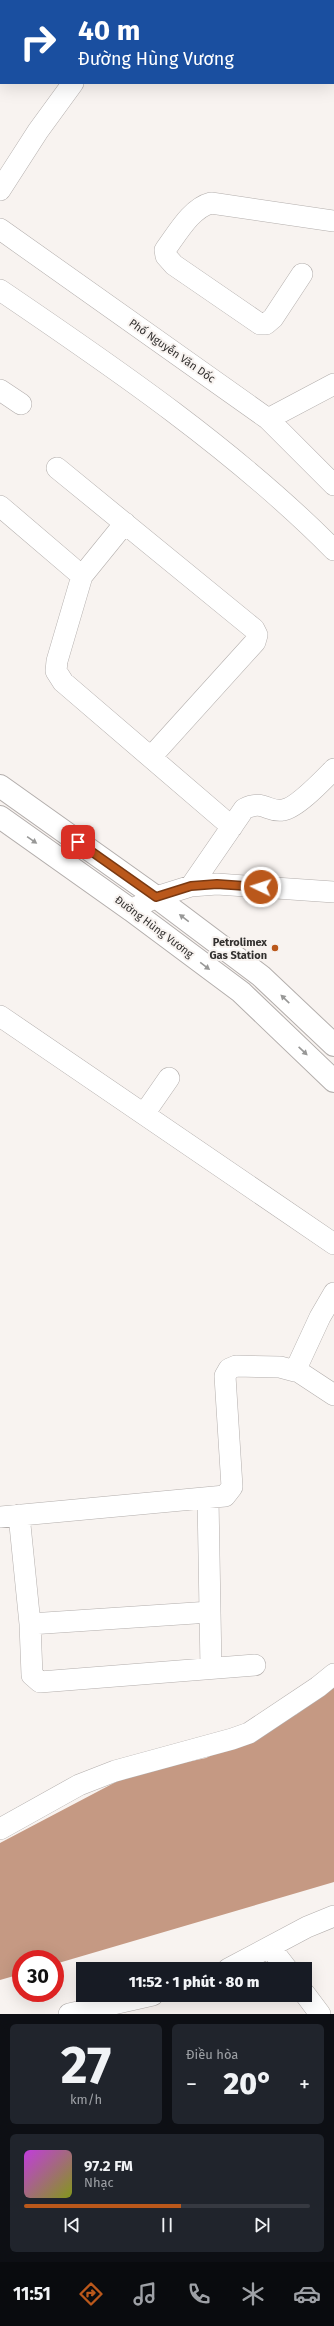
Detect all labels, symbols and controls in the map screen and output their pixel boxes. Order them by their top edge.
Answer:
text: 40 m [78,14,141,47]
icon: right [12,16,64,68]
text: Đường Hùng Vương [78,48,234,70]
street label: Phố Nguyễn Văn Dốc [126,316,218,386]
pin [61,825,95,859]
icon: arrive [67,831,89,853]
one-way arrow [27,836,37,844]
position arrow [240,866,282,908]
street label: Đường Hùng Vương [112,893,196,961]
one-way arrow [179,914,190,922]
place label: Petrolimex Gas Station [210,936,267,962]
marker: Petrolimex Gas Station [270,943,280,953]
one-way arrow [200,961,211,970]
one-way arrow [281,995,290,1004]
one-way arrow [298,1046,308,1056]
speed limit sign: 30 [12,1950,64,2002]
text: 11:52 · 1 phút · 80 m [129,1973,259,1991]
text: 27 [61,2034,111,2097]
text: Điều hòa [186,2047,238,2062]
text: 20° [223,2066,273,2102]
text: − [186,2071,197,2098]
text: + [299,2071,310,2098]
text: km/h [70,2092,102,2107]
text: 97.2 FM [84,2157,133,2175]
text: Nhạc [84,2175,114,2190]
icon: previous [61,2214,83,2236]
icon: pause [156,2214,178,2236]
icon: next [251,2214,273,2236]
icon: directions [77,2280,105,2308]
icon: music [131,2280,159,2308]
icon: phone [185,2280,213,2308]
icon: climate [239,2280,267,2308]
icon: car [293,2280,321,2308]
text: 11:51 [13,2283,51,2305]

